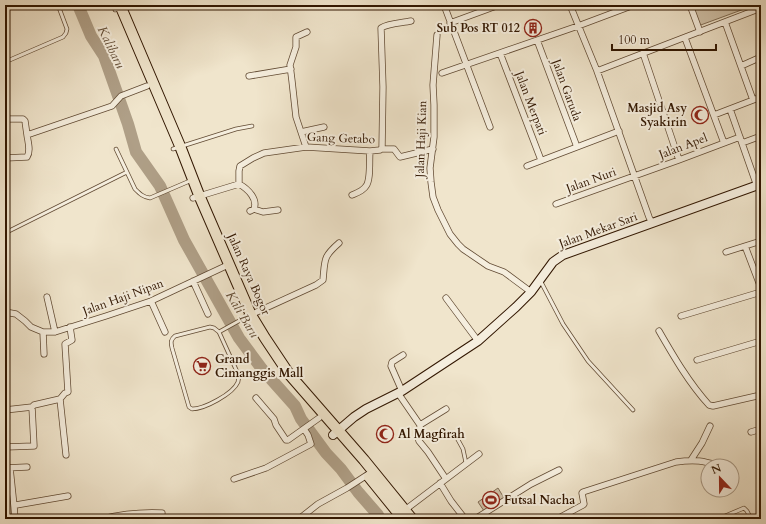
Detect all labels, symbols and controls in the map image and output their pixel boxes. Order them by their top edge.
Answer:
building icon: Sub Pos RT 012 [523,18,543,38]
place label: Sub Pos RT 012 [437,20,520,36]
water label: Kalibaru [93,23,129,72]
scale bar [612,26,716,52]
text: 100 m [618,32,651,48]
street label: Jalan Garuda [548,55,586,124]
street label: Jalan Merpati [511,67,551,138]
street label: Jalan Haji Kian [412,100,430,180]
place label: Masjid Asy Syakirin [627,100,687,130]
mosque icon: Masjid Asy Syakirin [690,105,710,125]
street label: Gang Getabo [307,129,376,147]
street label: Jalan Apel [654,129,710,163]
street label: Jalan Nuri [562,163,619,197]
street label: Jalan Mekar Sari [555,208,640,252]
street label: Jalan Raya Bogor [223,229,274,318]
street label: Jalan Haji Nipan [79,275,166,320]
water label: Kali Baru [221,288,263,341]
place label: Grand Cimanggis Mall [215,351,304,381]
supermarket icon: Grand Cimanggis Mall [192,356,212,376]
mosque icon: Al Magfirah [375,424,395,444]
place label: Al Magfirah [398,426,465,442]
north arrow [700,458,740,498]
text: N [709,460,724,478]
sports icon: Futsal Nacha [481,490,501,510]
place label: Futsal Nacha [504,492,575,508]

